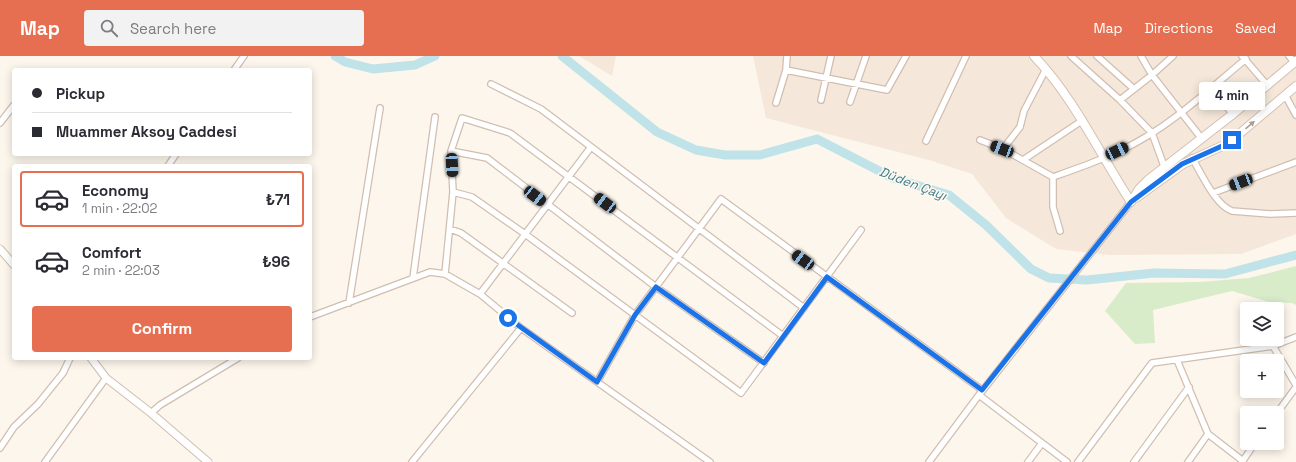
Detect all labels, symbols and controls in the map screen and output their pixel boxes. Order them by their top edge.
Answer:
search box [84,10,364,46]
text: Map [20,16,60,41]
icon: search [98,17,120,39]
text: Search here [130,19,216,38]
text: Map [1093,19,1123,37]
text: Directions [1145,19,1213,37]
text: Saved [1235,19,1276,37]
callout: 4 min [1199,82,1265,110]
text: Pickup [56,84,105,103]
text: 4 min [1215,87,1249,104]
one-way arrow [1244,120,1255,129]
text: Muammer Aksoy Caddesi [56,122,237,141]
route end [1223,131,1241,149]
car [989,139,1015,159]
car [1104,140,1130,162]
car [445,153,459,177]
water label: Düden Çayı [877,163,950,204]
car [1228,172,1254,192]
icon: car [34,181,70,217]
text: Economy [82,181,149,200]
car [522,184,548,208]
text: ₺71 [266,190,290,209]
car [592,191,618,215]
text: 1 min · 22:02 [82,200,157,217]
icon: car [34,243,70,279]
text: Comfort [82,243,142,262]
car [790,248,816,272]
text: ₺96 [262,252,290,271]
text: 2 min · 22:03 [82,262,160,279]
map controls [1240,302,1284,450]
button: layers [1240,302,1284,346]
button: Confirm [32,306,292,352]
route start [499,309,517,327]
button: + [1240,354,1284,398]
button: − [1240,406,1284,450]

